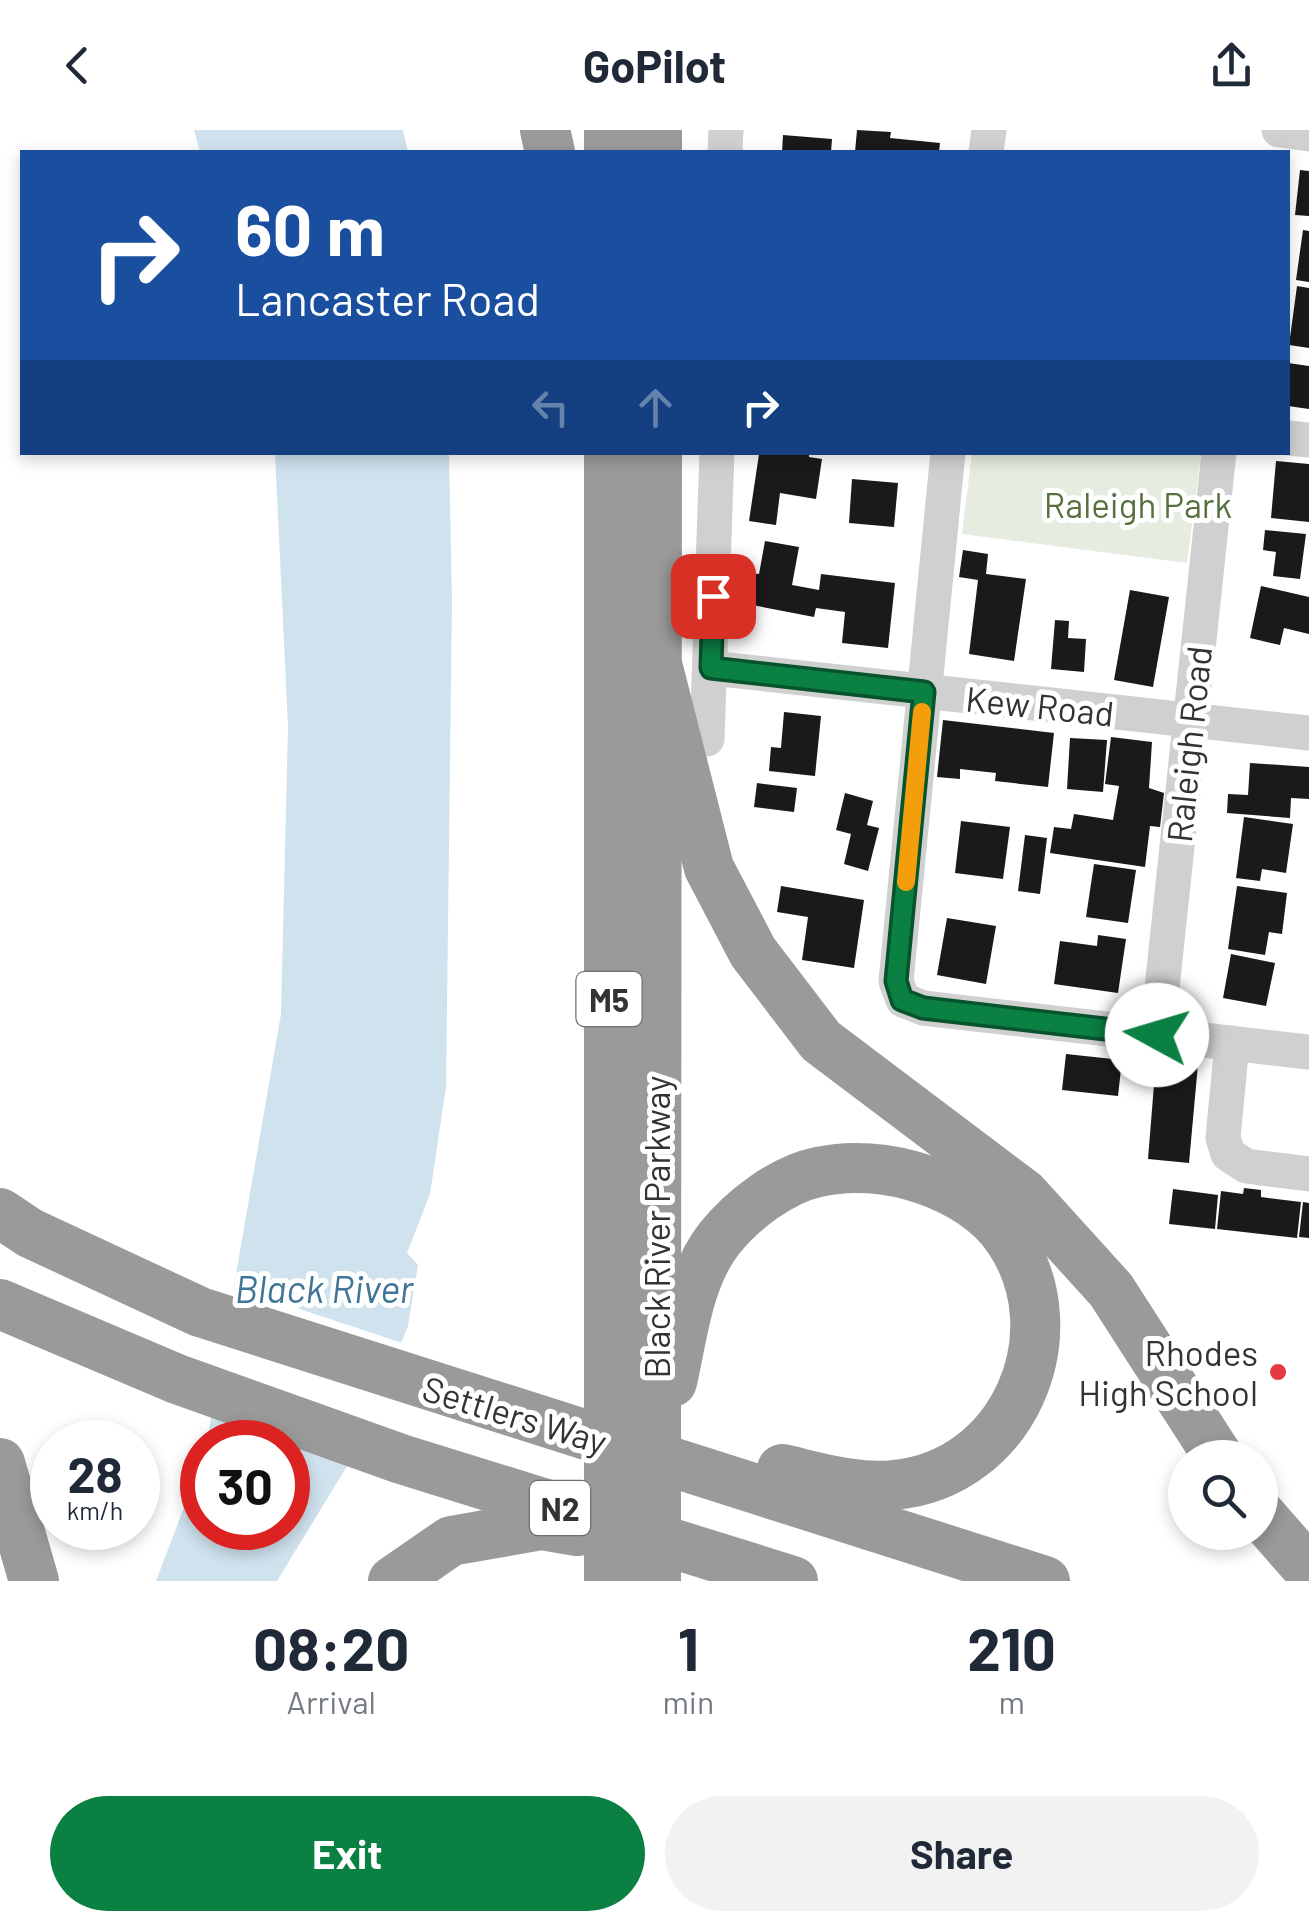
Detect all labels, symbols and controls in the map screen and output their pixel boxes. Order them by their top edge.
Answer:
icon: back [50,38,105,93]
text: GoPilot [583,38,726,92]
icon: share [1204,38,1259,93]
text: 60 m [235,186,385,270]
icon: right [70,190,200,320]
text: Lancaster Road [235,271,540,325]
icon: left [523,380,578,435]
icon: ahead [628,380,683,435]
icon: right [733,380,788,435]
park label: Raleigh Park [1044,483,1232,525]
pin [671,554,756,639]
icon: arrive [686,569,741,624]
street label: Raleigh Road [1157,644,1219,844]
street label: Kew Road [964,676,1116,734]
road number: M5 [576,972,642,1026]
position arrow [1105,983,1209,1087]
street label: Black River Parkway [635,1076,677,1378]
water label: Black River [235,1265,415,1311]
place label: Rhodes High School [1078,1331,1258,1413]
marker: Rhodes High School [1267,1361,1289,1383]
street label: Settlers Way [418,1366,612,1462]
speed limit sign: 30 [180,1420,310,1550]
map controls [1168,1440,1278,1550]
button: search [1168,1440,1278,1550]
text: 28 [67,1443,123,1503]
road number: N2 [530,1481,590,1535]
text: km/h [67,1495,123,1525]
text: 08:20 [253,1611,409,1683]
text: 1 [678,1611,699,1683]
text: 210 [967,1611,1056,1683]
text: Arrival [286,1682,376,1720]
text: min [662,1682,714,1720]
text: m [998,1682,1025,1720]
button: Exit [50,1796,645,1911]
button: Share [665,1796,1259,1911]

